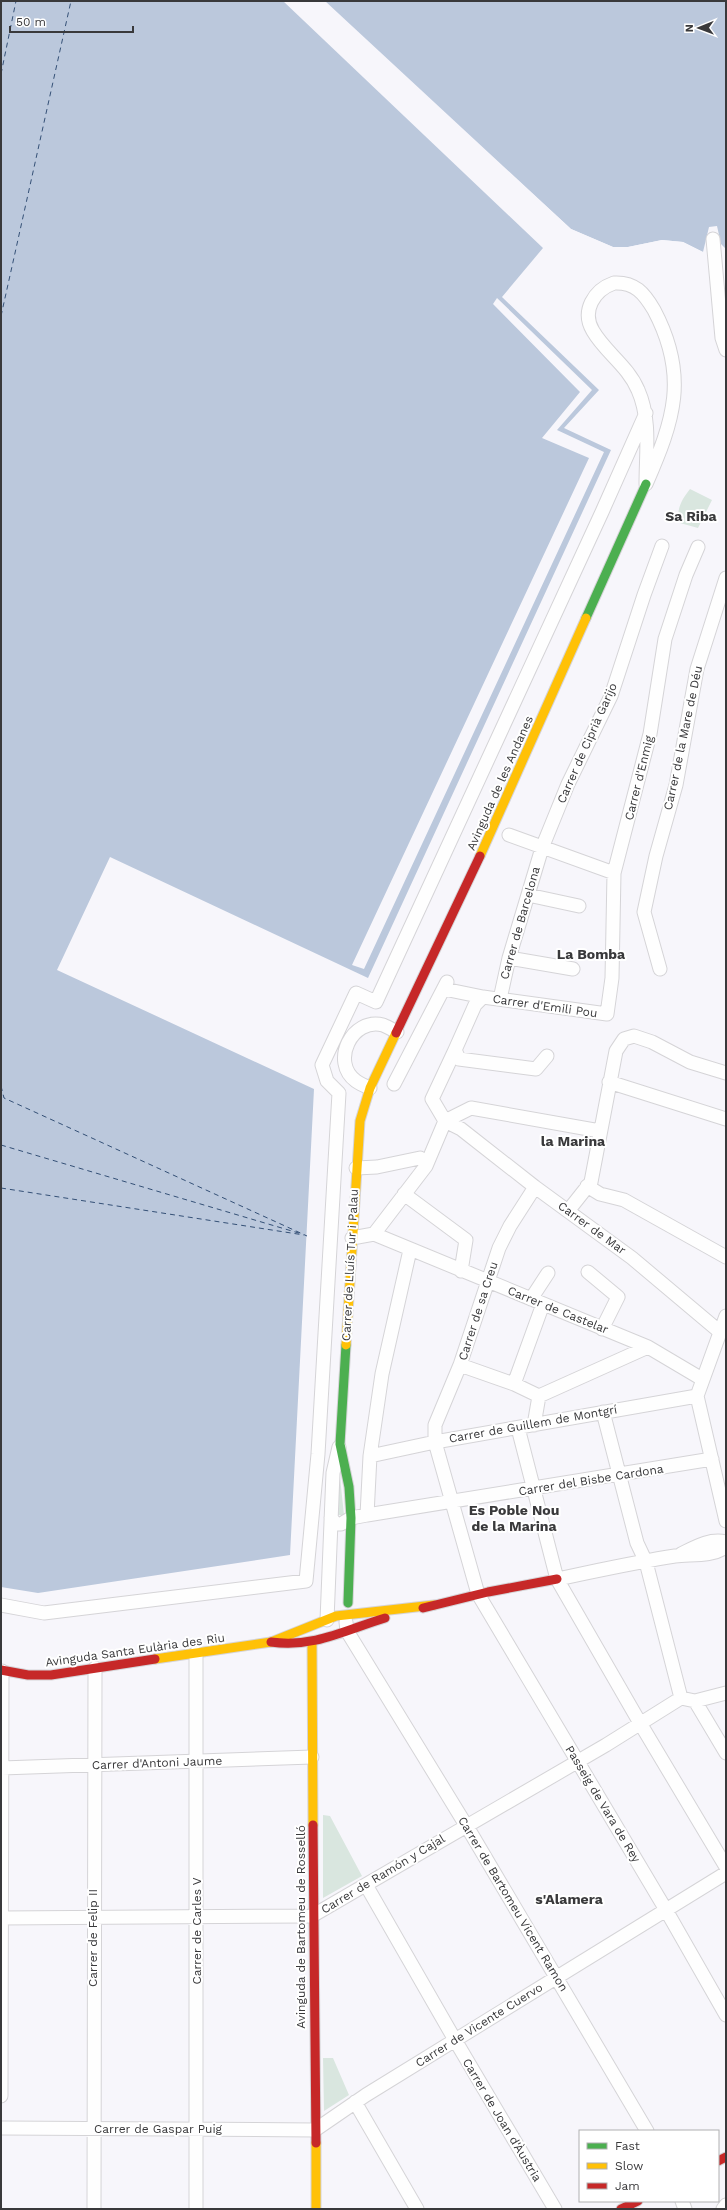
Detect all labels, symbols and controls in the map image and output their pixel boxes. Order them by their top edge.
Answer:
scale bar [10,8,133,34]
north arrow [679,8,719,48]
text: 50 m [16,15,46,29]
text: N [683,24,696,32]
district label: Sa Riba [665,508,718,524]
street label: Carrer de la Mare de Déu [661,665,705,811]
street label: Carrer de Ciprià Garijo [554,681,620,805]
street label: Avinguda de les Andanes [464,714,536,852]
street label: Carrer d'Enmig [622,734,656,822]
street label: Carrer de Barcelona [497,865,543,981]
district label: La Bomba [557,946,626,962]
street label: Carrer d'Emili Pou [492,992,598,1020]
district label: la Marina [541,1133,606,1149]
street label: Carrer de Lluís Tur i Palau [339,1189,361,1341]
street label: Carrer de Mar [555,1199,629,1257]
street label: Carrer de sa Creu [455,1260,501,1362]
street label: Carrer de Castelar [506,1283,611,1337]
street label: Carrer de Guillem de Montgrí [448,1402,618,1446]
street label: Carrer del Bisbe Cardona [517,1462,665,1498]
district label: Es Poble Nou de la Marina [469,1502,559,1534]
street label: Avinguda Santa Eulària des Riu [44,1630,226,1670]
street label: Passeig de Vara de Rey [563,1743,644,1866]
street label: Carrer d'Antoni Jaume [92,1754,222,1772]
street label: Carrer de Bartomeu Vicent Ramon [455,1814,571,1994]
street label: Avinguda de Bartomeu de Rosselló [294,1825,308,2029]
street label: Carrer de Ramón y Cajal [318,1831,448,1917]
street label: Carrer de Carles V [190,1877,204,1985]
street label: Carrer de Felip II [86,1889,100,1987]
district label: s'Alamera [535,1891,604,1907]
street label: Carrer de Vicente Cuervo [413,1980,545,2070]
street label: Carrer de Joan d'Àustria [460,2056,544,2184]
street label: Carrer de Gaspar Puig [94,2122,223,2136]
legend [579,2130,719,2202]
text: Fast [615,2139,640,2153]
text: Slow [615,2159,643,2173]
text: Jam [615,2179,640,2193]

